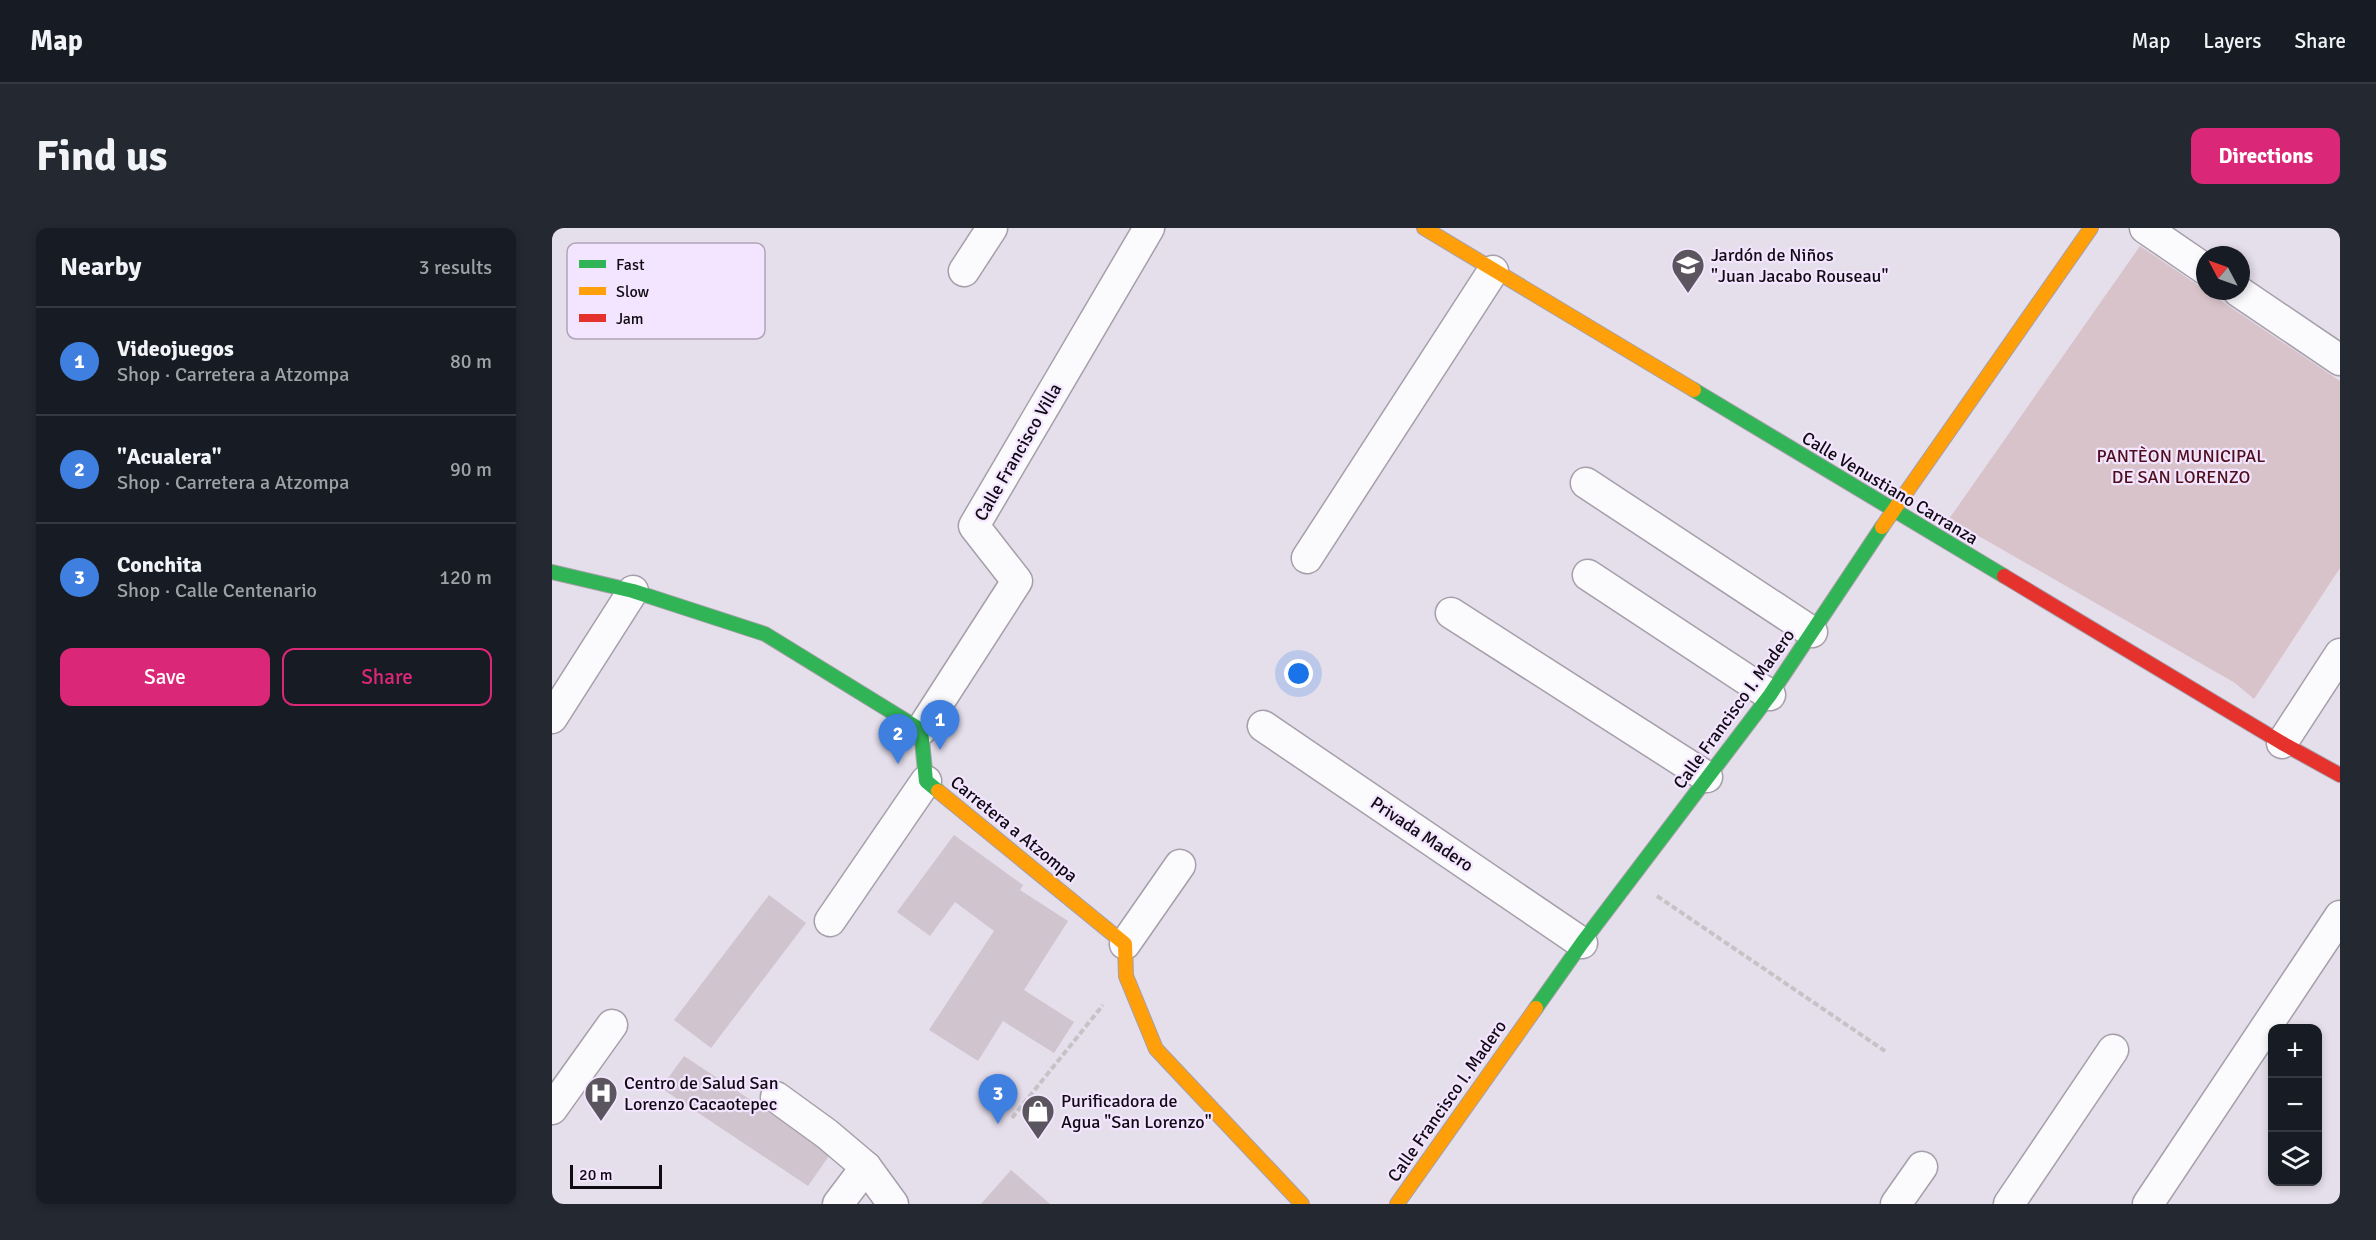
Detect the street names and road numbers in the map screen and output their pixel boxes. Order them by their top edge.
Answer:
street label: Calle Francisco Villa [970,379,1066,525]
street label: Calle Venustiano Carranza [1798,427,1982,549]
street label: Calle Francisco I. Madero [1669,625,1799,793]
street label: Carretera a Atzompa [946,771,1082,887]
street label: Privada Madero [1366,792,1478,876]
street label: Calle Francisco I. Madero [1383,1016,1511,1186]

